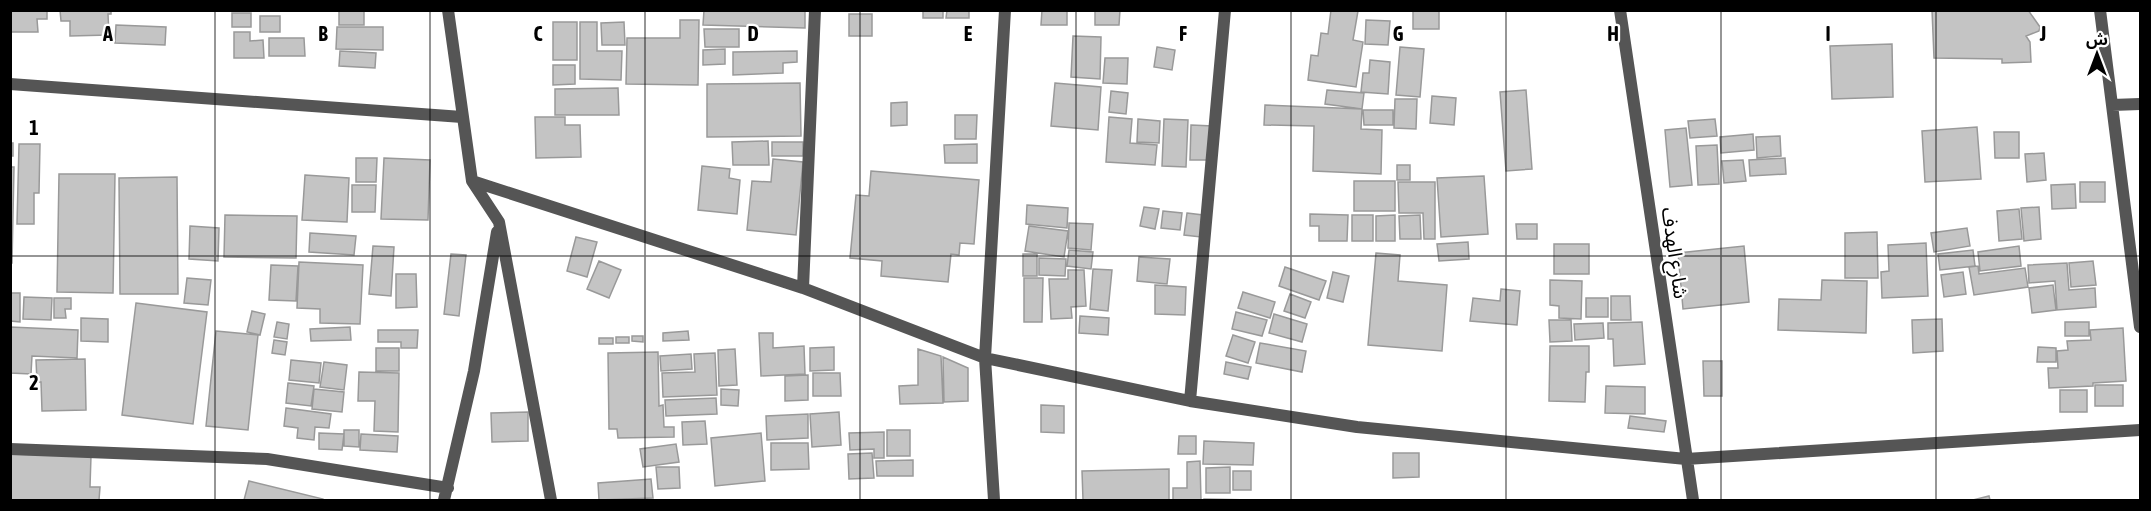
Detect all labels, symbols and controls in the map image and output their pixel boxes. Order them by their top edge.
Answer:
text: A [102,22,113,45]
text: B [318,22,328,45]
text: C [534,22,543,45]
text: D [747,22,759,45]
text: E [964,22,973,45]
text: F [1179,22,1187,45]
text: G [1393,22,1404,45]
text: H [1607,22,1619,45]
text: I [1825,22,1831,45]
text: J [2039,22,2046,45]
north arrow [2067,24,2127,84]
text: ش [2086,30,2108,49]
text: 1 [29,116,39,139]
street label: شارع الهدف [1654,206,1693,301]
text: 2 [29,371,39,394]

